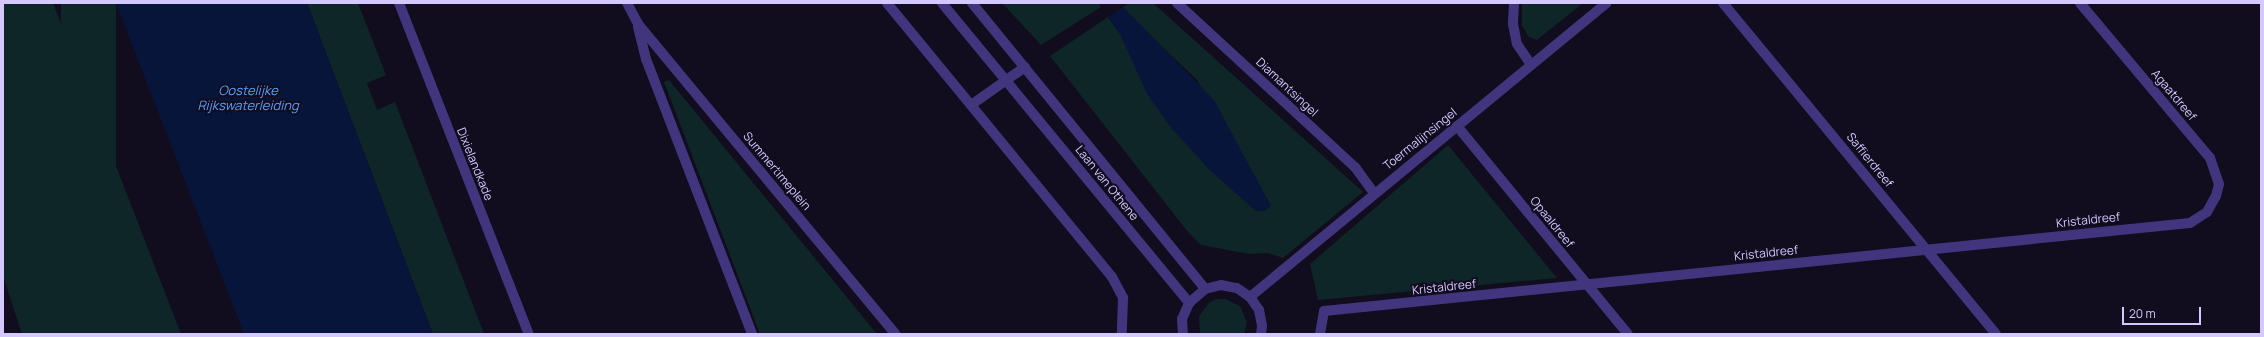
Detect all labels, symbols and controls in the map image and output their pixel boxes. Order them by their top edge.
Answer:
street label: Diamantsingel [1253,55,1321,119]
street label: Agaatdreef [2148,67,2200,123]
water label: Oostelijke Rijkswaterleiding [197,83,299,114]
street label: Toermalijnsingel [1380,105,1460,173]
street label: Dixielandkade [454,125,496,203]
street label: Summertimeplein [740,129,814,213]
street label: Saffierdreef [1844,130,1896,190]
street label: Laan van Othene [1072,143,1142,223]
street label: Opaaldreef [1527,194,1577,250]
street label: Kristaldreef [2055,209,2121,231]
street label: Kristaldreef [1733,242,1799,264]
street label: Kristaldreef [1411,276,1477,298]
scale bar [2124,299,2203,325]
text: 20 m [2129,305,2156,322]

